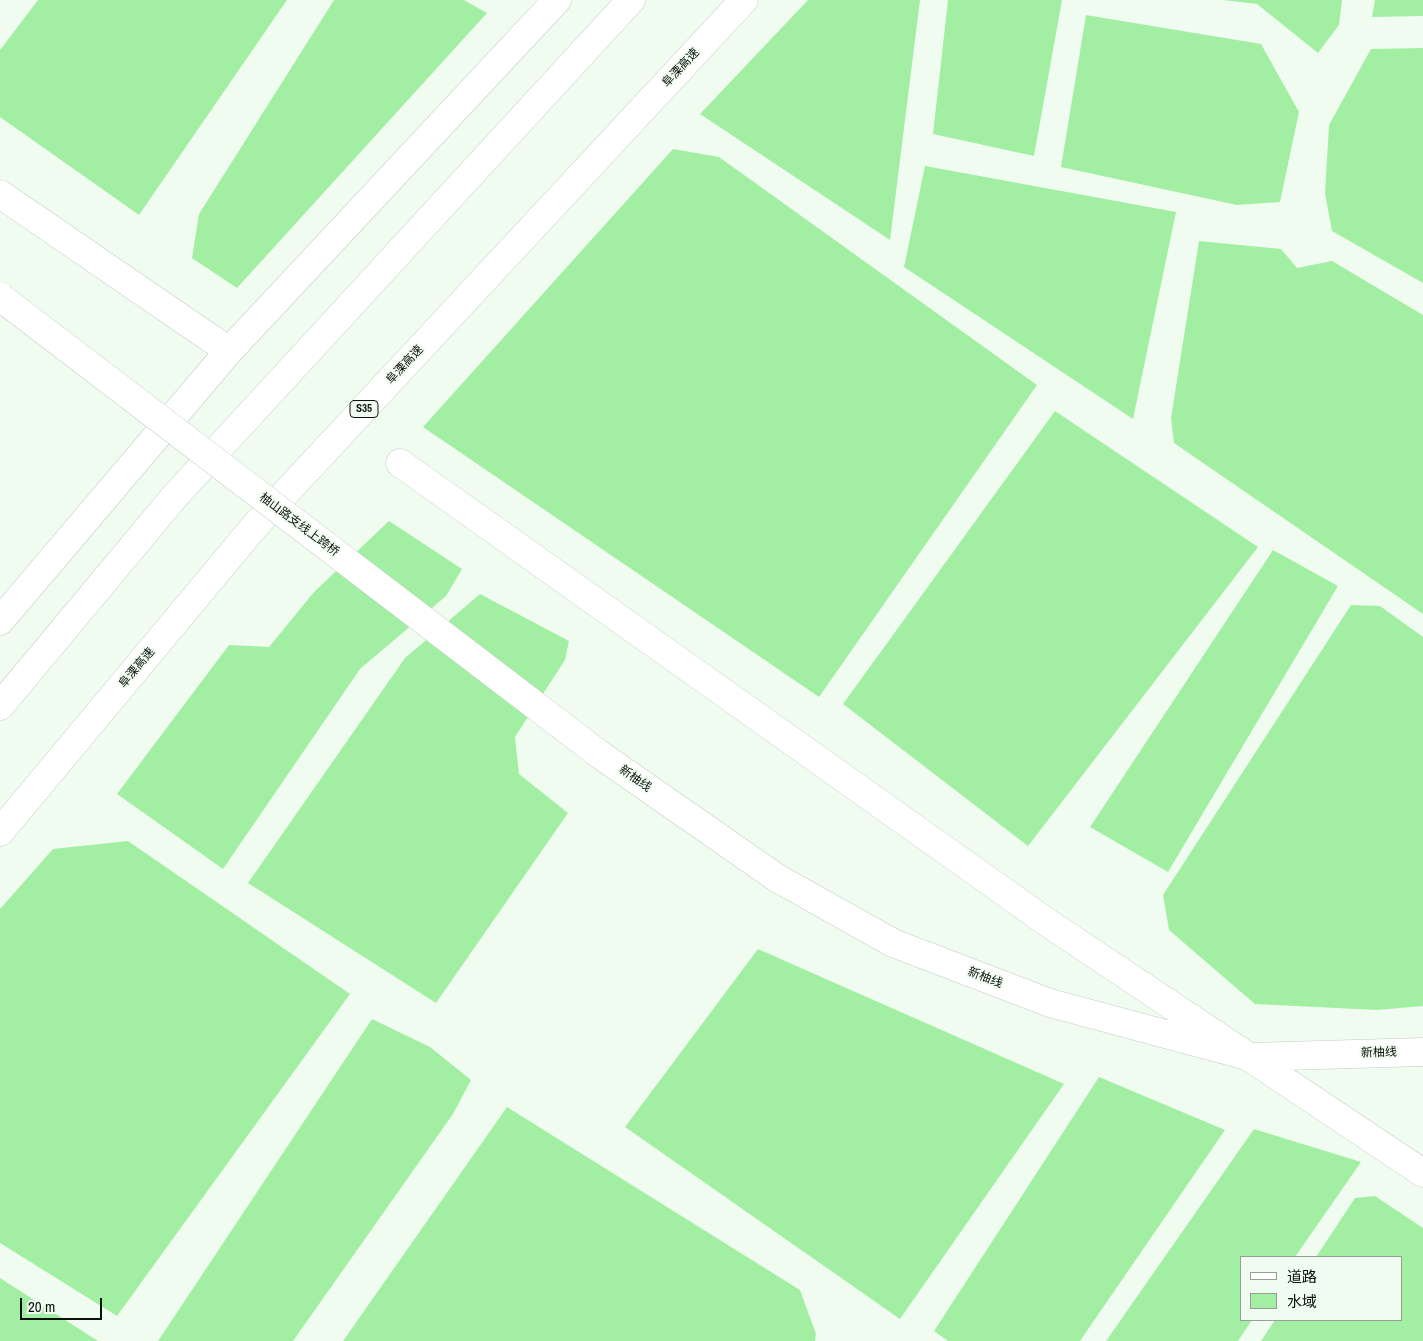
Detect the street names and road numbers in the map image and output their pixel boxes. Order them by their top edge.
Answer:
street label: 阜溧高速 [659,46,703,90]
street label: 阜溧高速 [383,343,427,387]
road number: S35 [350,400,378,418]
street label: 柚山路支线上跨桥 [256,490,342,560]
street label: 阜溧高速 [116,645,158,691]
street label: 新柚线 [616,763,654,795]
street label: 新柚线 [966,965,1004,991]
street label: 新柚线 [1361,1045,1397,1061]

